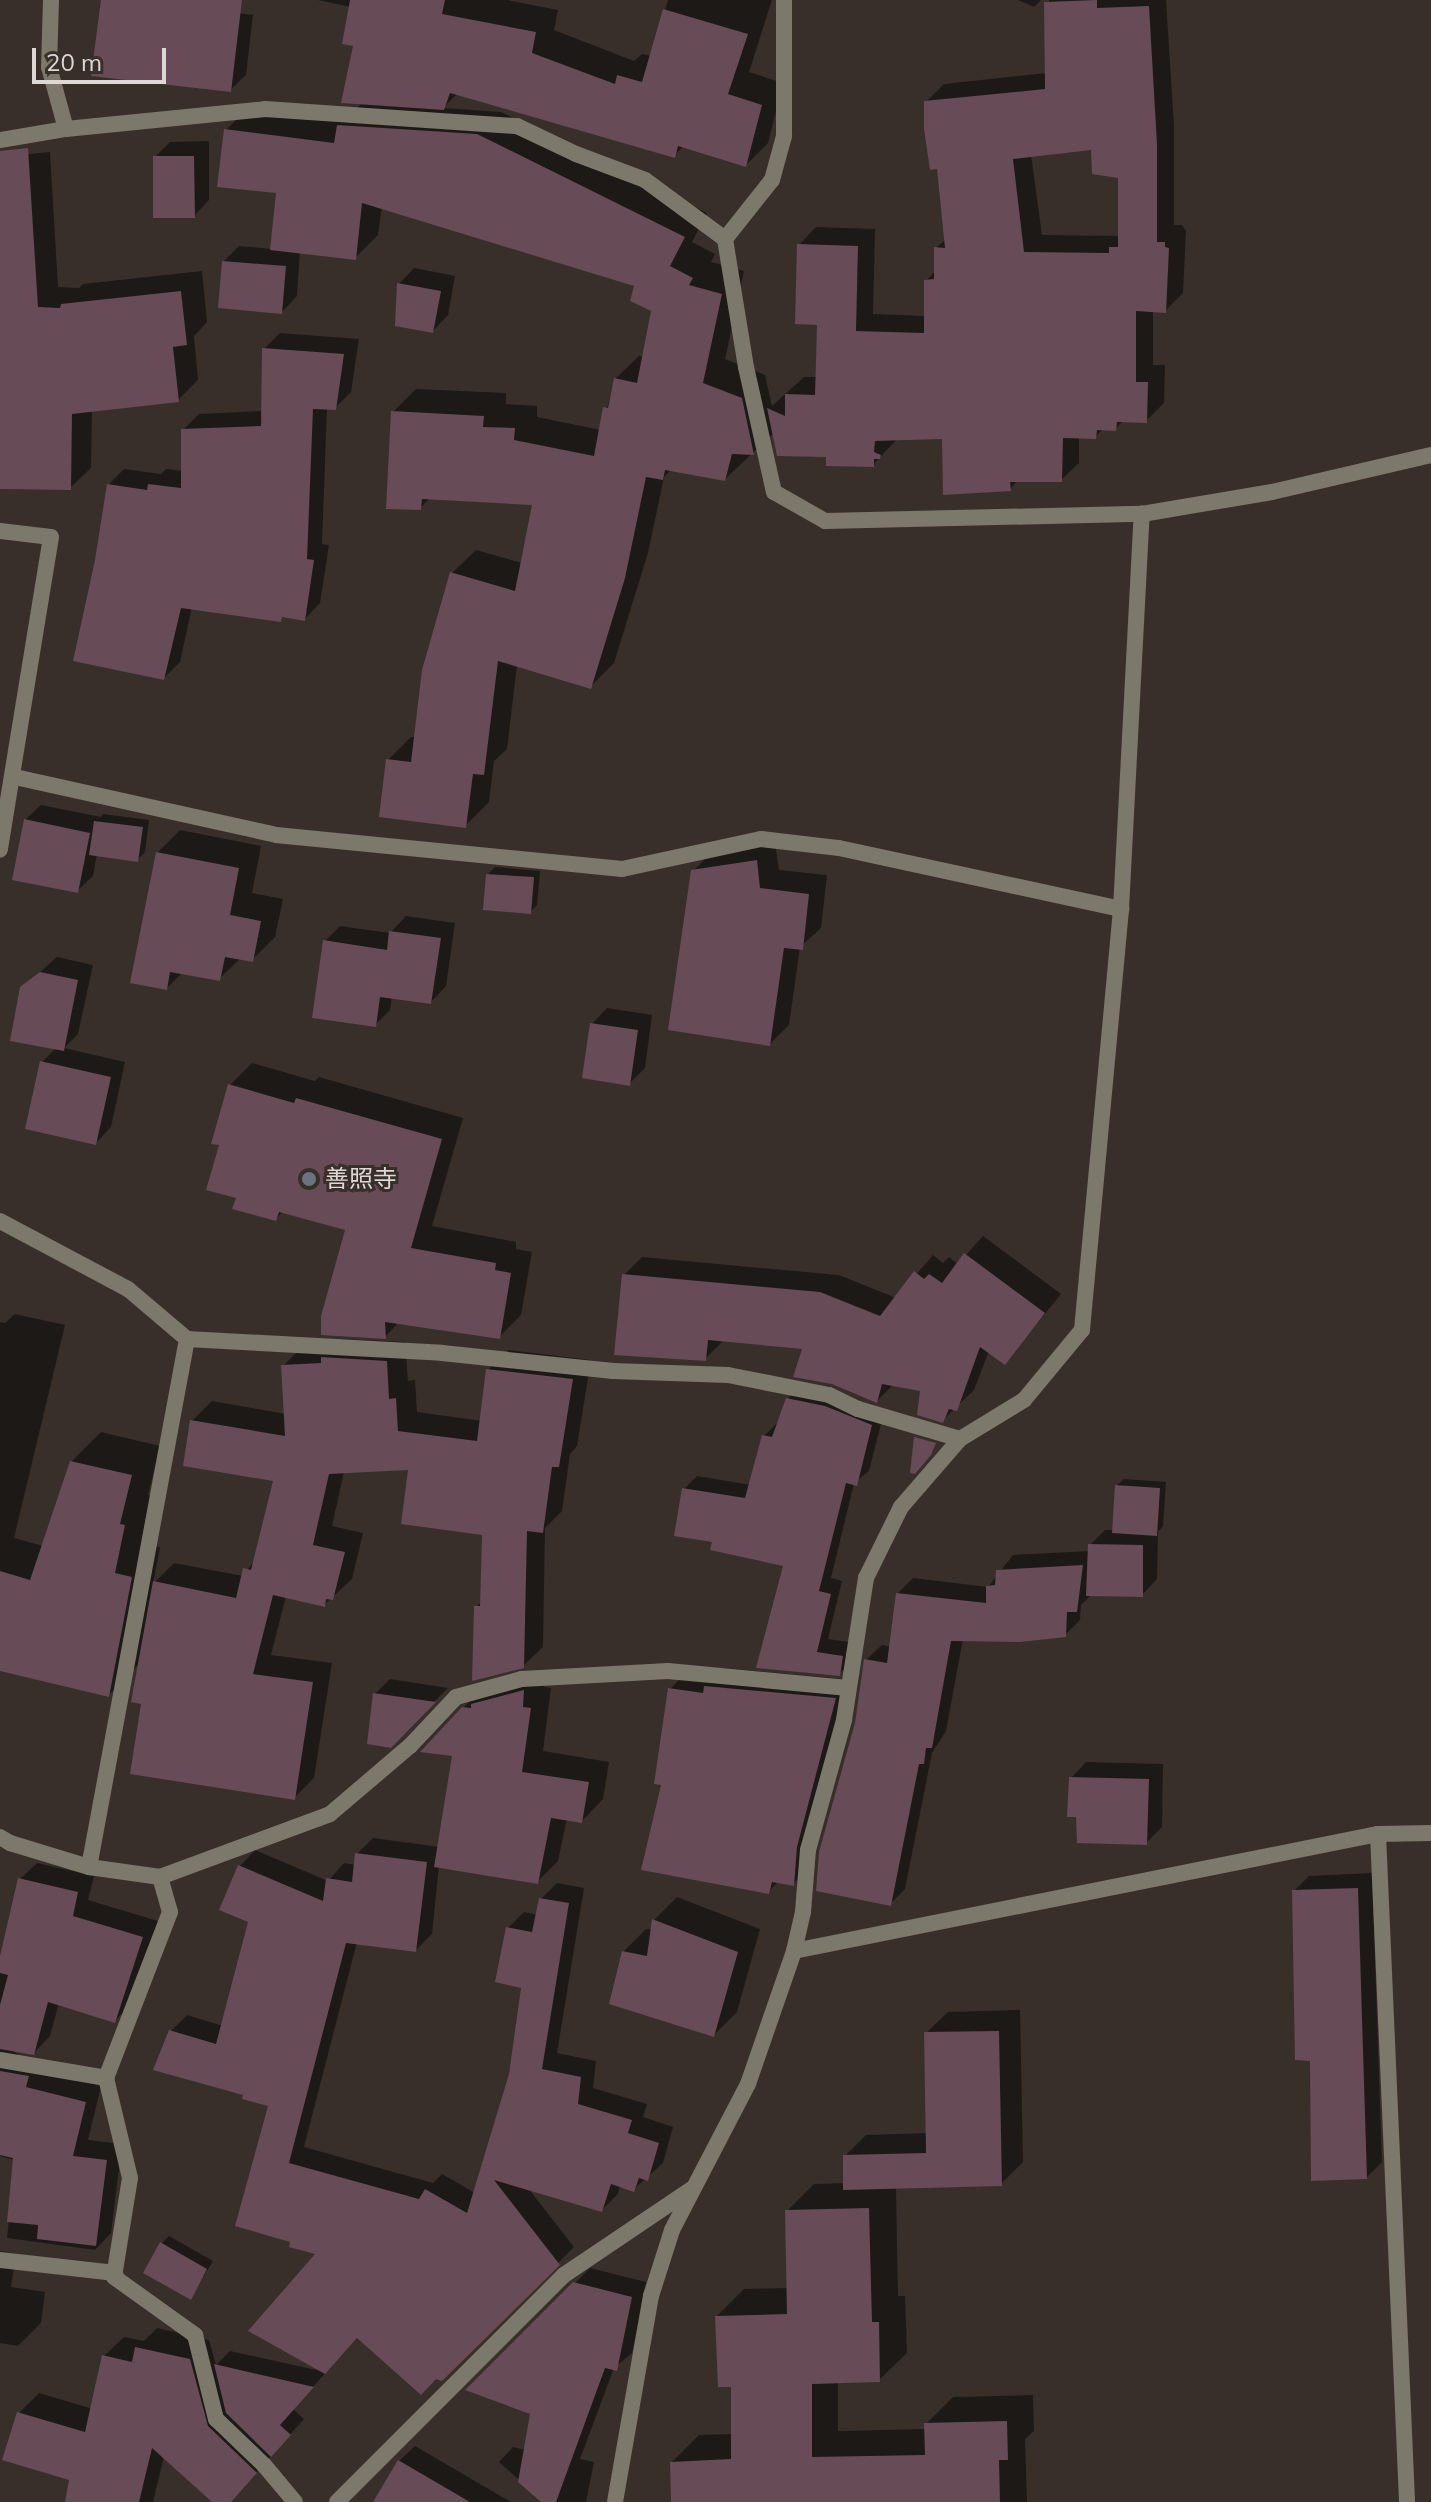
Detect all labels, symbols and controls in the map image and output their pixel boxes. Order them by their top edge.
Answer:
scale bar [36,32,170,82]
text: 20 m [46,47,102,77]
place label: 善照寺 [325,1165,397,1193]
marker: 善照寺 [300,1170,318,1188]

